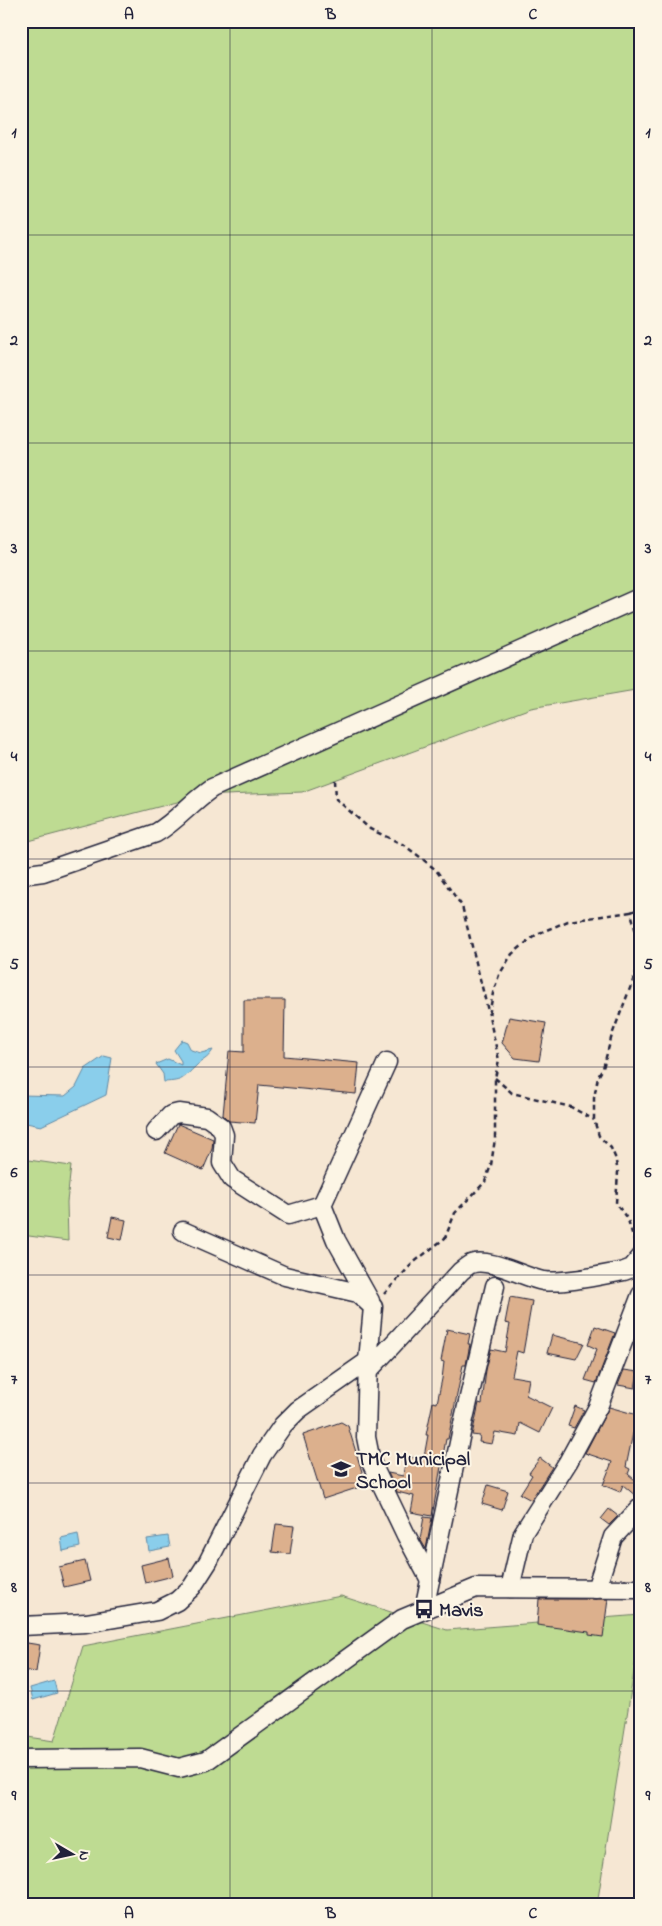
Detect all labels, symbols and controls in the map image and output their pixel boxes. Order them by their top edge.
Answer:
text: A [124,3,134,27]
text: B [325,3,337,27]
text: C [529,3,538,27]
text: 1 [11,121,17,145]
text: 1 [645,121,651,145]
text: 2 [9,329,18,353]
text: 2 [643,329,652,353]
text: 3 [10,537,18,561]
text: 3 [644,537,652,561]
text: 4 [10,745,18,769]
text: 4 [644,745,652,769]
text: 5 [9,953,19,977]
text: 5 [643,953,653,977]
text: 6 [9,1161,18,1185]
text: 6 [643,1161,652,1185]
text: 7 [11,1368,18,1392]
text: 7 [645,1368,652,1392]
place label: TMC Municipal School [356,1446,470,1498]
school or university icon: TMC Municipal School [330,1458,352,1480]
text: 8 [10,1576,17,1600]
text: 8 [644,1576,651,1600]
place label: Mavis [439,1597,483,1626]
bus stop icon: Mavis [413,1598,435,1620]
text: 9 [11,1784,17,1808]
text: 9 [645,1784,651,1808]
north arrow [48,1828,98,1878]
text: N [72,1849,94,1862]
text: A [124,1902,134,1926]
text: B [325,1902,337,1926]
text: C [529,1902,538,1926]

